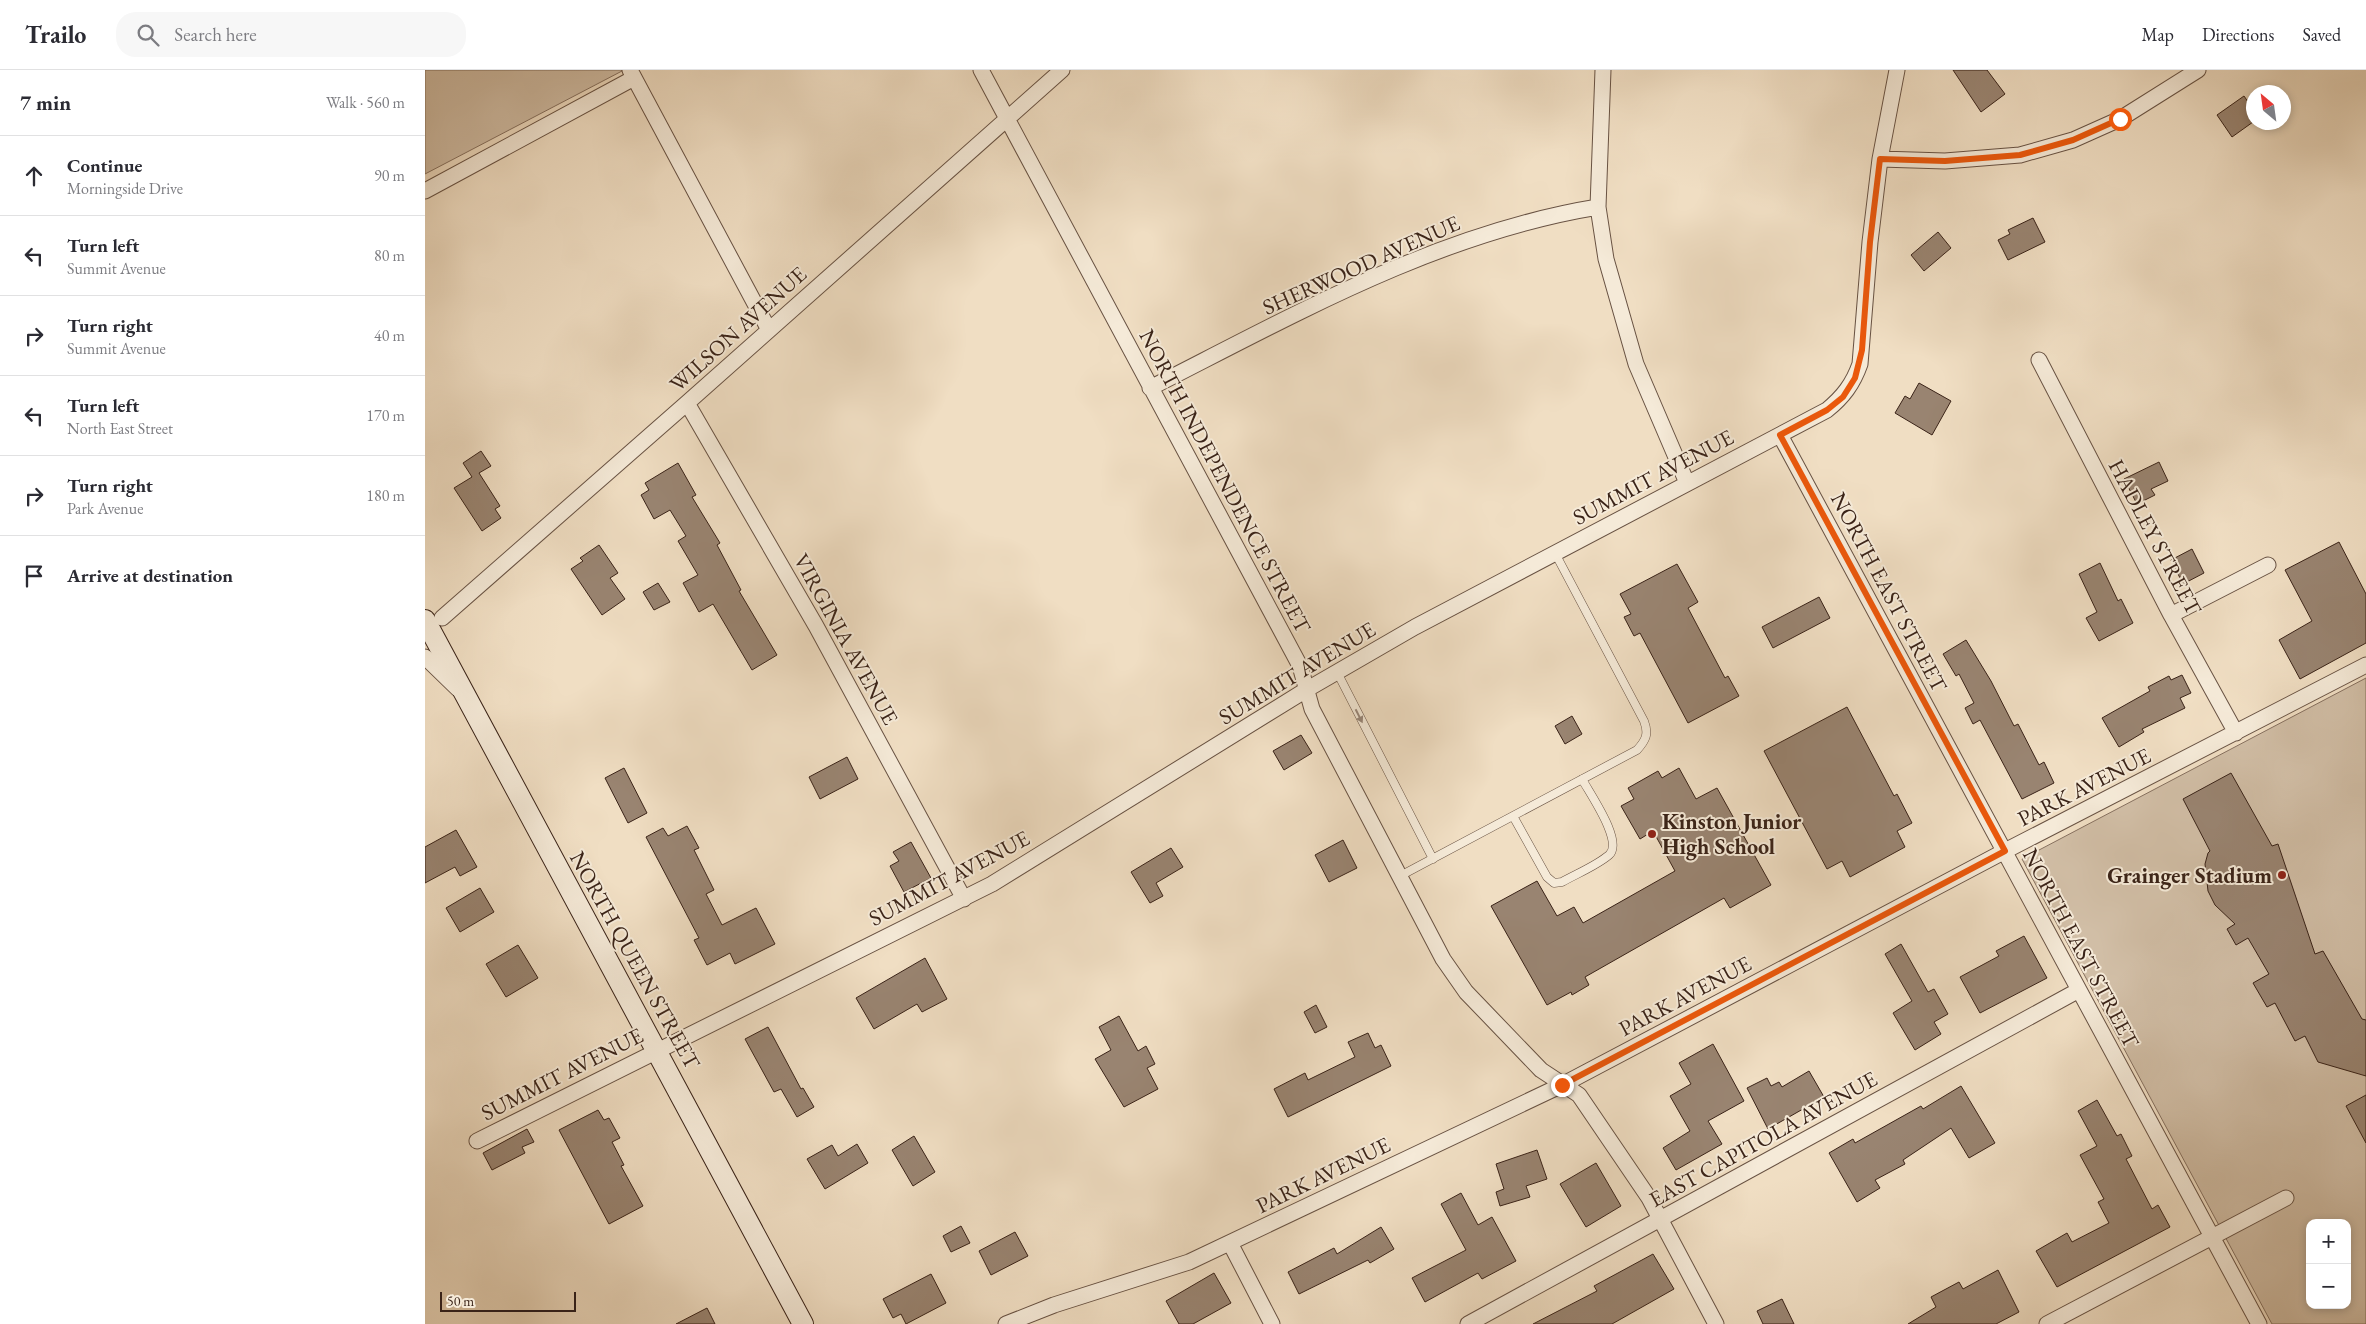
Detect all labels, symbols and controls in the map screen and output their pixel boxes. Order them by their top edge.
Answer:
search box [116,12,466,57]
text: Trailo [25,19,86,50]
icon: search [134,21,162,49]
text: Search here [174,22,257,47]
text: Map [2142,23,2174,46]
text: Directions [2202,23,2274,46]
text: Saved [2302,23,2341,46]
north arrow [2246,85,2291,130]
text: 7 min [20,89,71,116]
text: Walk · 560 m [326,92,405,113]
route start [2109,108,2132,131]
text: Continue [67,153,142,178]
icon: ahead [20,162,48,190]
text: 90 m [374,165,405,186]
text: Morningside Drive [67,178,183,199]
street label: SHERWOOD AVENUE [1258,208,1464,322]
text: Turn left [67,233,139,258]
icon: left [20,242,48,270]
text: 80 m [374,245,405,266]
text: Summit Avenue [67,258,166,279]
street label: WILSON AVENUE [663,260,813,398]
text: Turn right [67,313,153,338]
icon: right [20,322,48,350]
street label: NORTH INDEPENDENCE STREET [1132,324,1318,638]
text: 40 m [374,325,405,346]
text: Summit Avenue [67,338,166,359]
text: Turn left [67,393,139,418]
icon: left [20,402,48,430]
text: 170 m [366,405,405,426]
text: North East Street [67,418,173,439]
street label: SUMMIT AVENUE [1568,422,1738,532]
street label: HADLEY STREET [2102,454,2208,620]
text: Turn right [67,473,153,498]
icon: right [20,482,48,510]
text: 180 m [366,485,405,506]
street label: NORTH EAST STREET [1824,487,1954,697]
text: Park Avenue [67,498,143,519]
street label: VIRGINIA AVENUE [787,548,905,730]
icon: arrive [20,562,48,590]
text: Arrive at destination [67,563,233,588]
street label: SUMMIT AVENUE [1213,615,1381,731]
one-way arrow [1355,708,1363,723]
street label: PARK AVENUE [2012,741,2156,833]
place label: Kinston Junior High School [1662,807,1802,861]
street label: SUMMIT AVENUE [864,823,1034,933]
marker: Kinston Junior High School [1646,828,1658,840]
street label: NORTH EAST STREET [2016,843,2146,1053]
street label: NORTH QUEEN STREET [563,846,707,1074]
place label: Grainger Stadium [2107,861,2272,890]
marker: Grainger Stadium [2276,869,2288,881]
street label: PARK AVENUE [1614,949,1756,1043]
street label: SUMMIT AVENUE [476,1021,648,1127]
street label: EAST CAPITOLA AVENUE [1644,1064,1882,1214]
route end [1551,1074,1574,1097]
street label: PARK AVENUE [1251,1130,1395,1220]
map controls [2306,1219,2351,1309]
button: + [2306,1219,2351,1264]
button: − [2306,1264,2351,1309]
scale bar [440,1289,576,1312]
text: 50 m [447,1292,474,1310]

